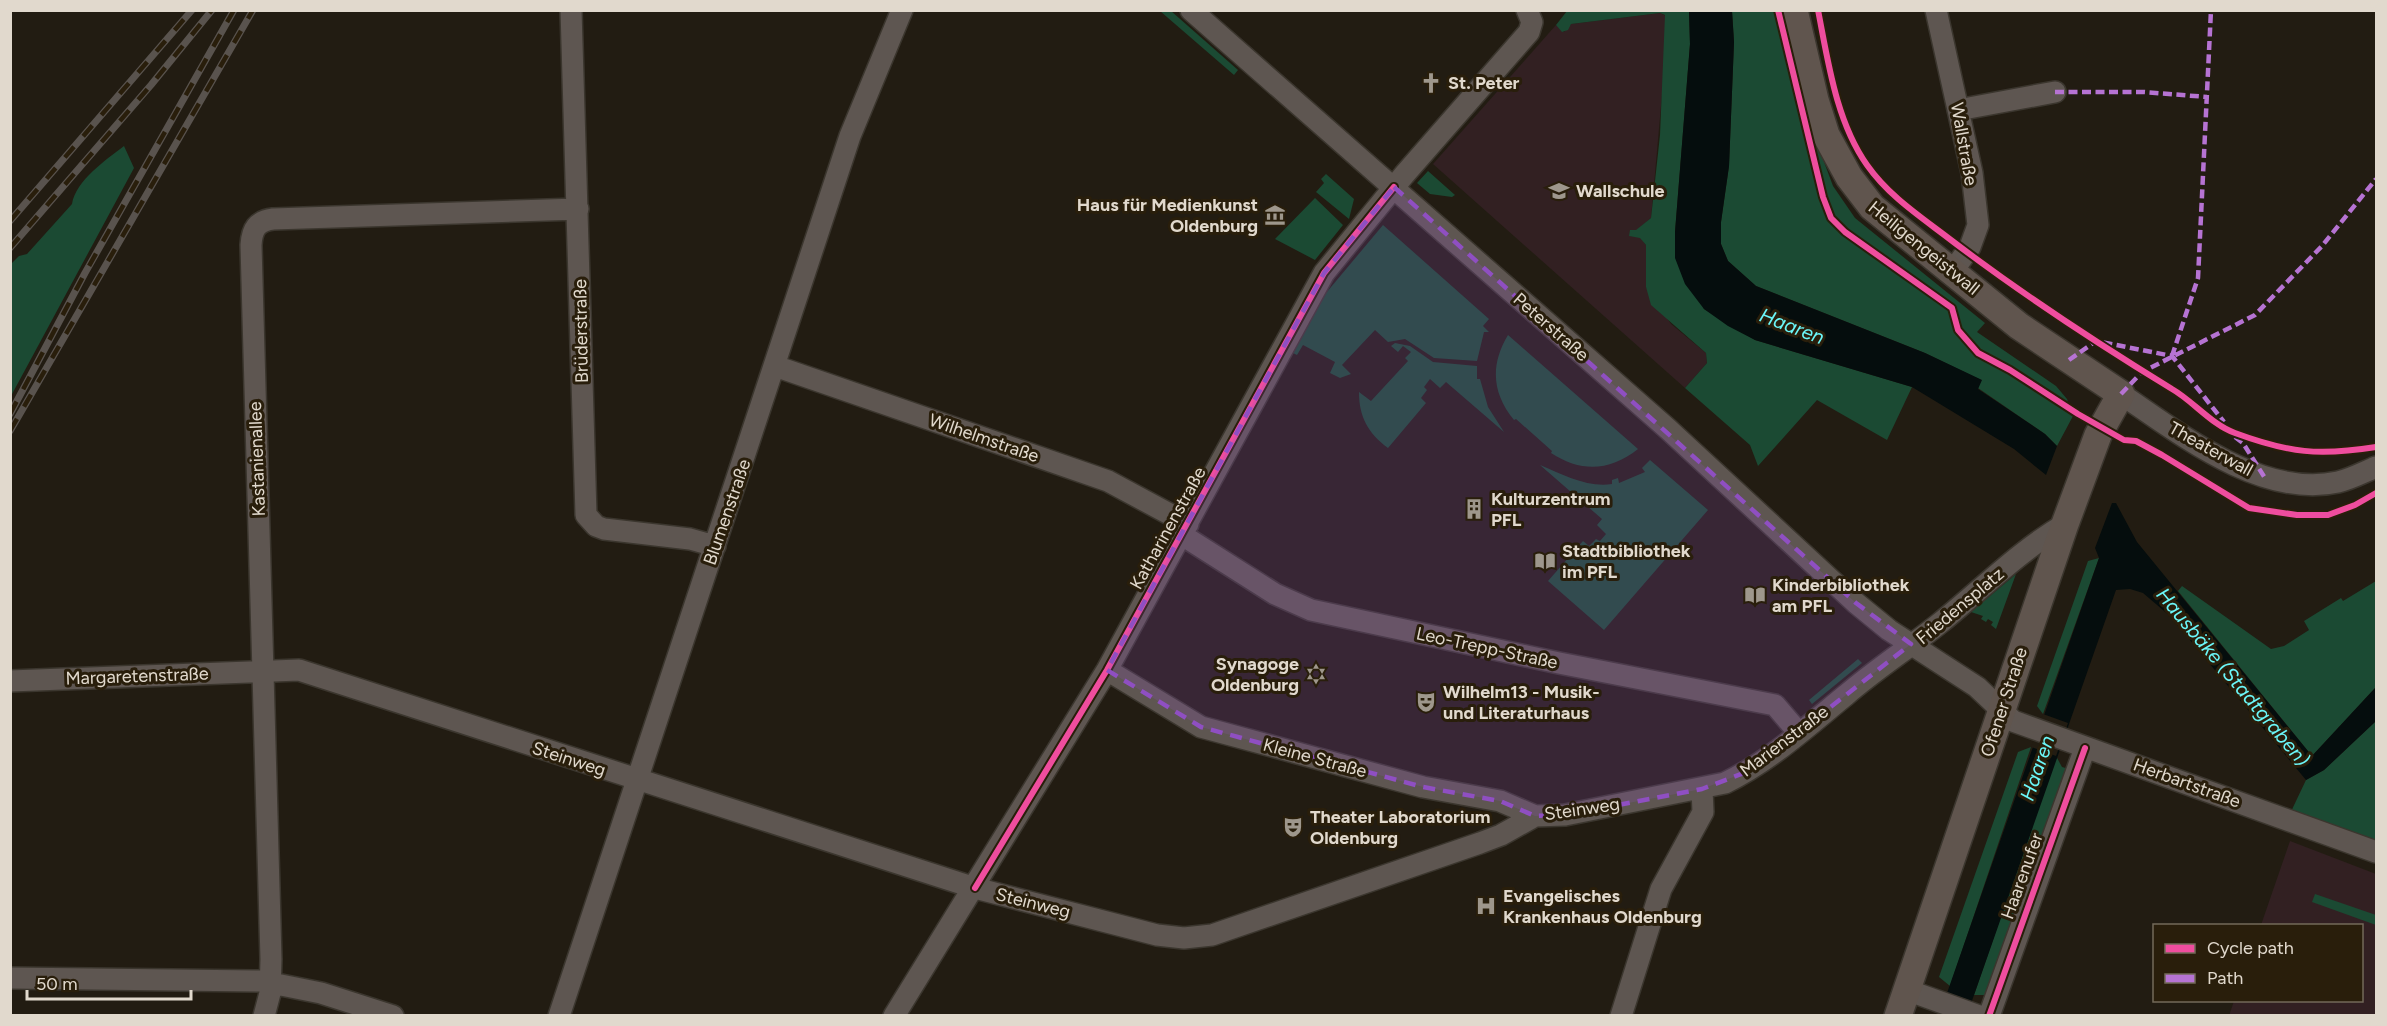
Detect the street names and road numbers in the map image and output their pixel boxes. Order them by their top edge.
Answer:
street label: Wallstraße [1946,101,1982,187]
street label: Heiligengeistwall [1864,196,1984,300]
street label: Brüderstraße [569,279,593,383]
street label: Peterstraße [1509,288,1594,366]
street label: Kastanienallee [244,401,270,517]
street label: Wilhelmstraße [926,409,1042,467]
street label: Theaterwall [2165,417,2257,481]
street label: Blumenstraße [699,456,755,568]
street label: Katharinenstraße [1125,463,1211,593]
street label: Friedensplatz [1912,563,2009,649]
street label: Leo-Trepp-Straße [1414,622,1560,674]
street label: Ofener Straße [1976,644,2032,760]
street label: Margaretenstraße [65,663,209,689]
street label: Marienstraße [1735,701,1833,781]
street label: Kleine Straße [1261,734,1369,782]
street label: Steinweg [529,737,609,781]
street label: Herbartstraße [2130,753,2244,813]
street label: Steinweg [1543,793,1621,825]
street label: Haarenufer [1996,830,2048,922]
street label: Steinweg [993,883,1073,923]

